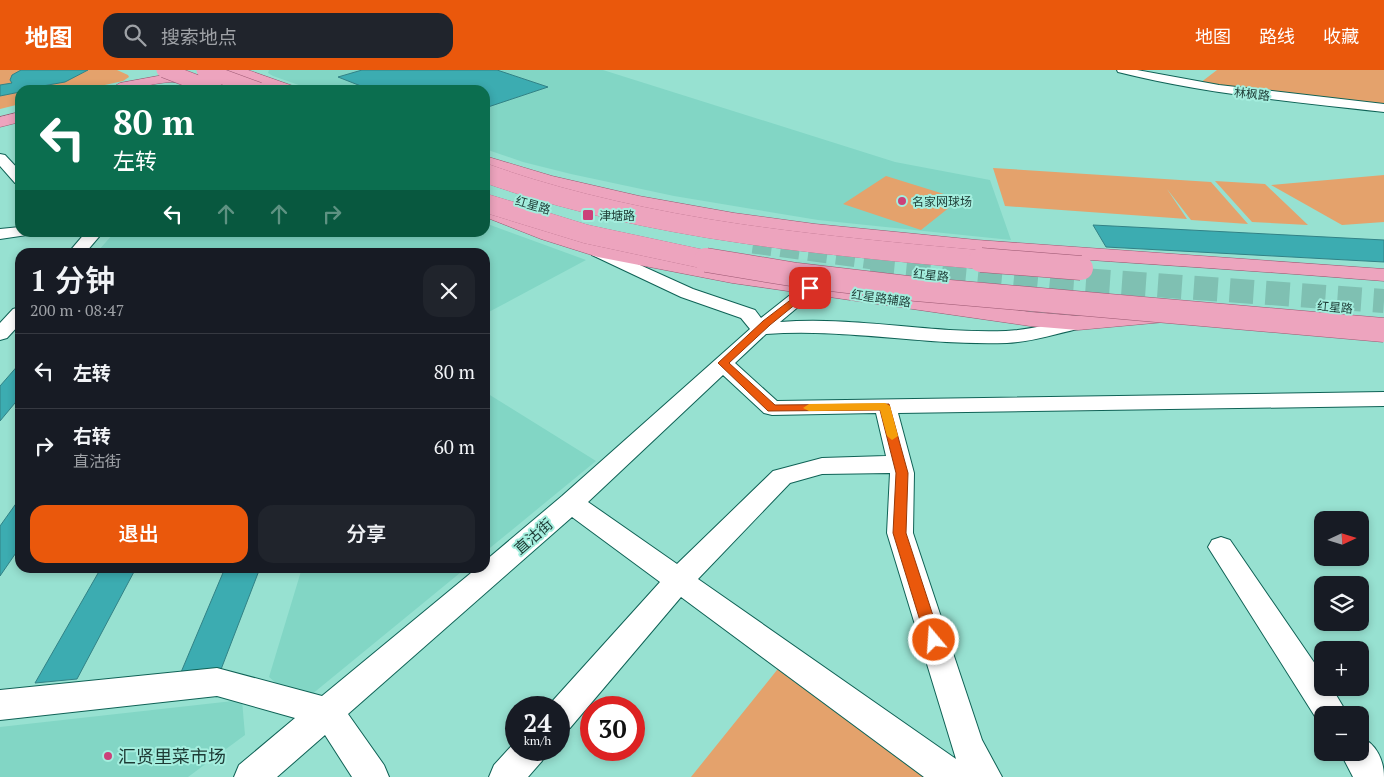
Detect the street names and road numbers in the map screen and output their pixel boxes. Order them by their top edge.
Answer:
street label: 林枫路 [1233,85,1271,103]
street label: 红星路 [514,193,552,217]
street label: 红星路 [912,266,950,284]
street label: 红星路辅路 [850,286,912,310]
street label: 红星路 [1316,298,1354,316]
street label: 直沽街 [509,514,557,558]

